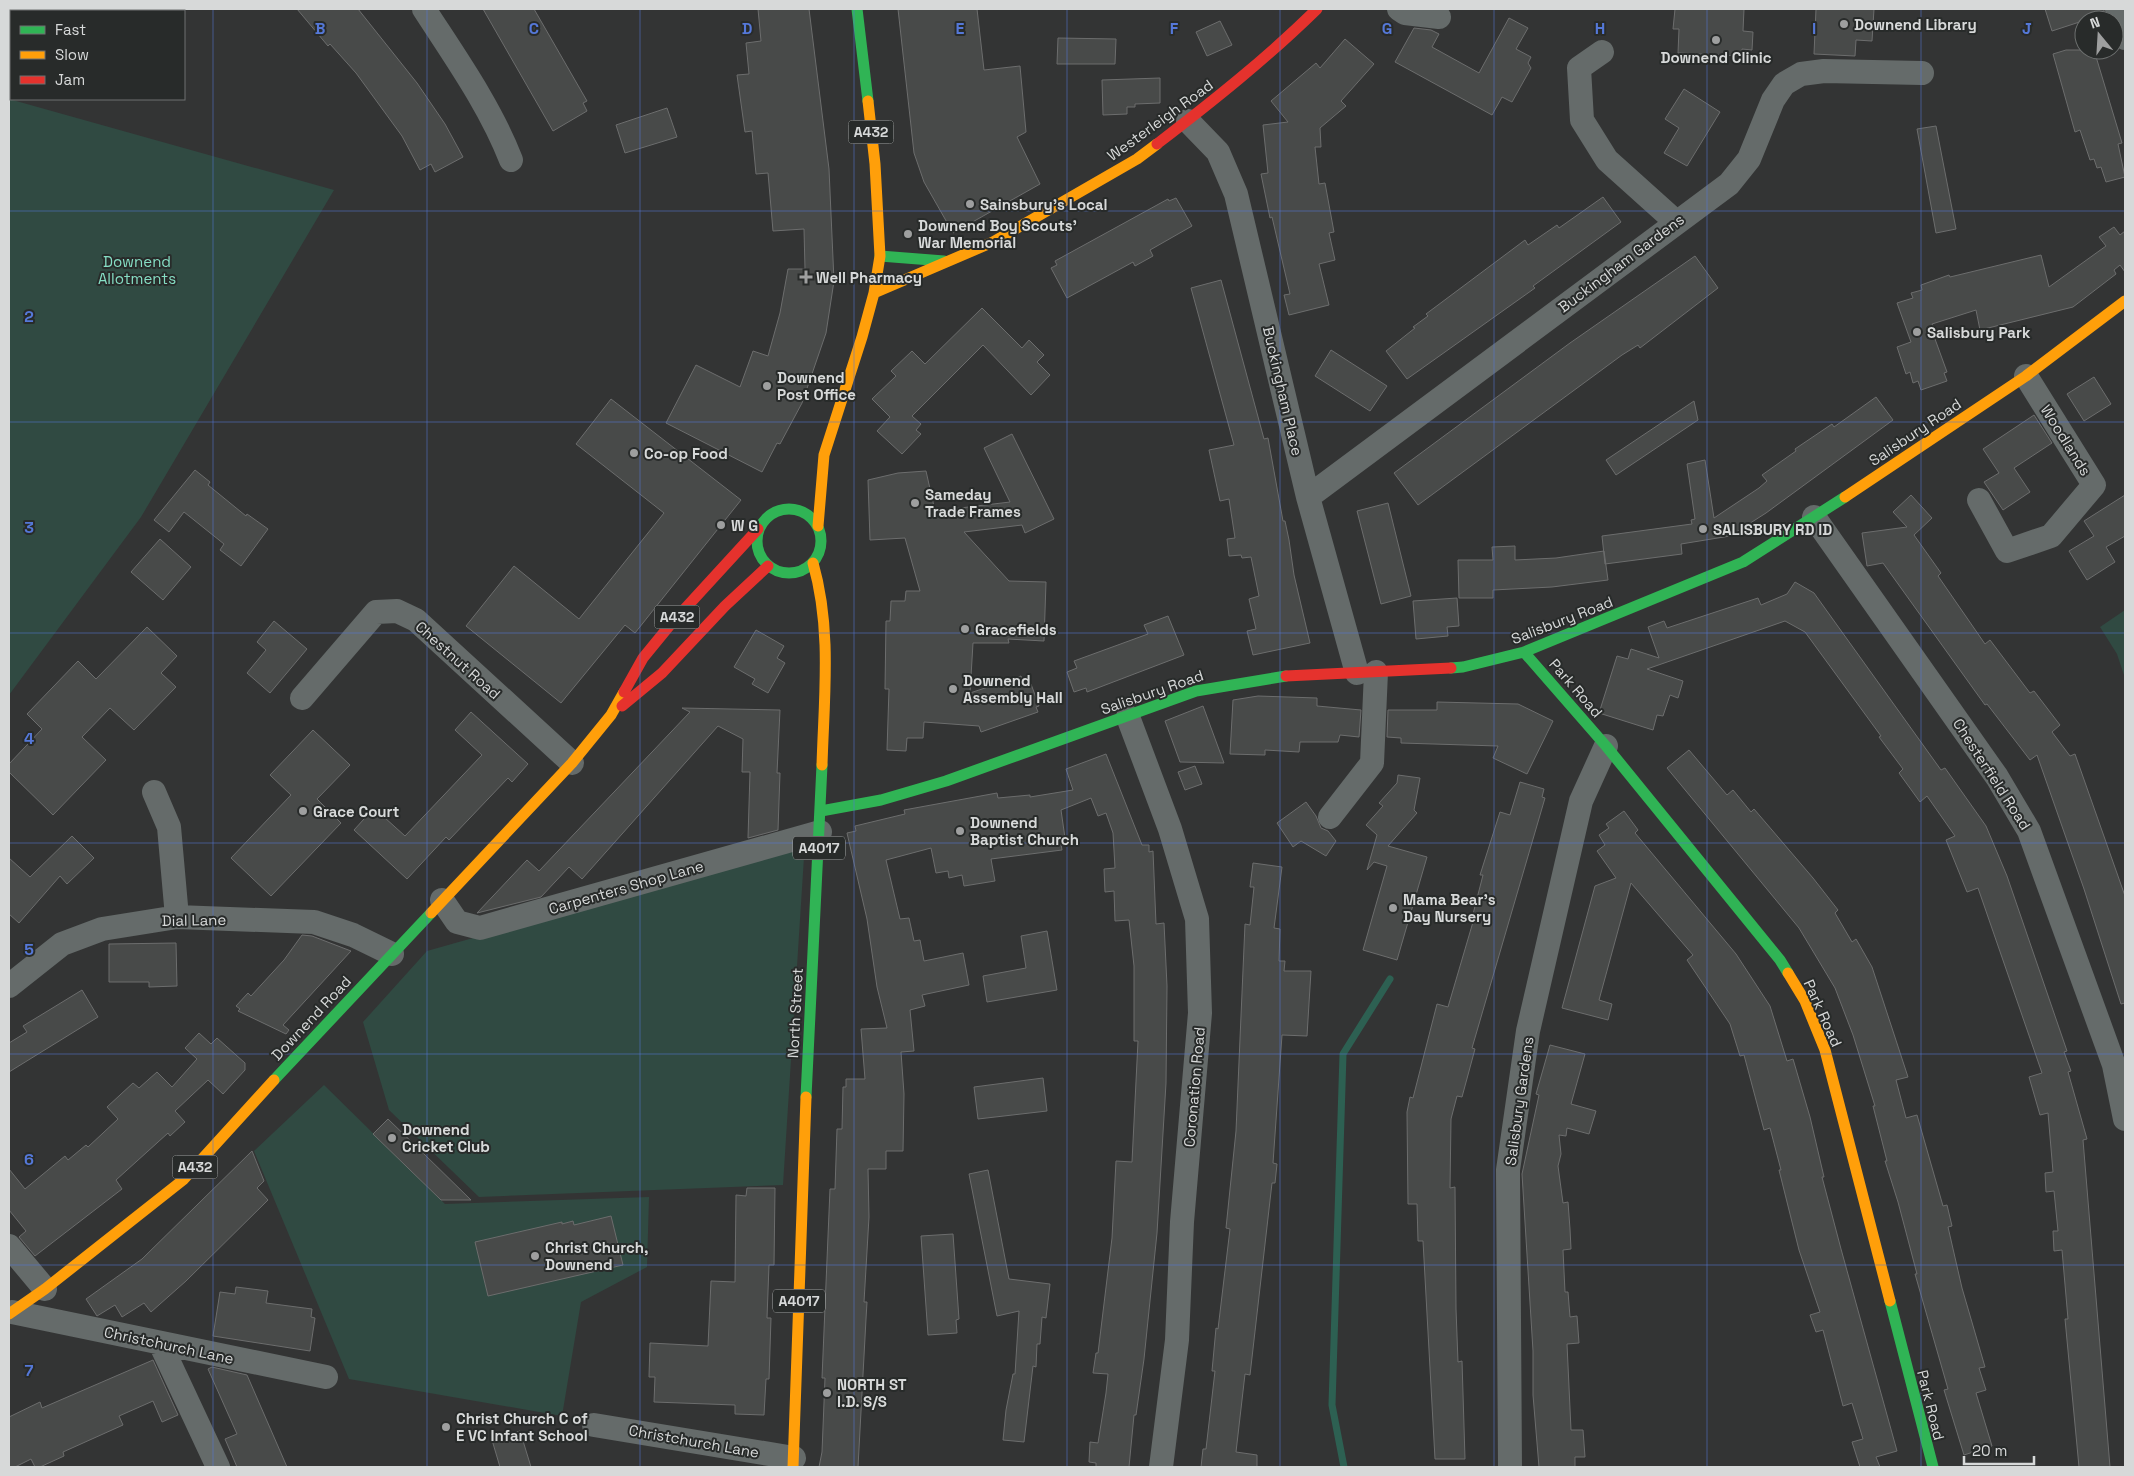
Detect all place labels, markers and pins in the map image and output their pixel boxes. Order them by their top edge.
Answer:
place label: Downend Library [1854,15,1977,34]
marker: Downend Library [1838,18,1850,30]
marker: Downend Clinic [1710,34,1722,46]
place label: Downend Clinic [1660,48,1772,67]
place label: Sainsbury's Local [980,195,1108,214]
marker: Sainsbury's Local [964,198,976,210]
place label: Downend Boy Scouts' War Memorial [918,216,1077,252]
marker: Downend Boy Scouts' War Memorial [902,228,914,240]
place label: Well Pharmacy [816,268,922,287]
marker: Well Pharmacy [800,271,812,283]
place label: Salisbury Park [1927,323,2031,342]
marker: Salisbury Park [1911,326,1923,338]
place label: Downend Post Office [777,368,856,404]
marker: Downend Post Office [761,380,773,392]
place label: Co-op Food [644,444,728,463]
marker: Co-op Food [628,447,640,459]
place label: Sameday Trade Frames [925,485,1021,521]
marker: Sameday Trade Frames [909,497,921,509]
place label: W G [731,516,758,535]
marker: W G [715,519,727,531]
place label: SALISBURY RD ID [1713,520,1832,539]
marker: SALISBURY RD ID [1697,523,1709,535]
place label: Gracefields [975,620,1057,639]
marker: Gracefields [959,623,971,635]
place label: Downend Assembly Hall [963,671,1063,707]
marker: Downend Assembly Hall [947,683,959,695]
place label: Grace Court [313,802,399,821]
marker: Grace Court [297,805,309,817]
place label: Downend Baptist Church [970,813,1079,849]
marker: Downend Baptist Church [954,825,966,837]
place label: Mama Bear's Day Nursery [1403,890,1496,926]
marker: Mama Bear's Day Nursery [1387,902,1399,914]
place label: Downend Cricket Club [402,1120,490,1156]
marker: Downend Cricket Club [386,1132,398,1144]
place label: Christ Church, Downend [545,1238,648,1274]
marker: Christ Church, Downend [529,1250,541,1262]
place label: NORTH ST I.D. S/S [837,1375,907,1411]
marker: NORTH ST I.D. S/S [821,1387,833,1399]
place label: Christ Church C of E VC Infant School [456,1409,588,1445]
marker: Christ Church C of E VC Infant School [440,1421,452,1433]

